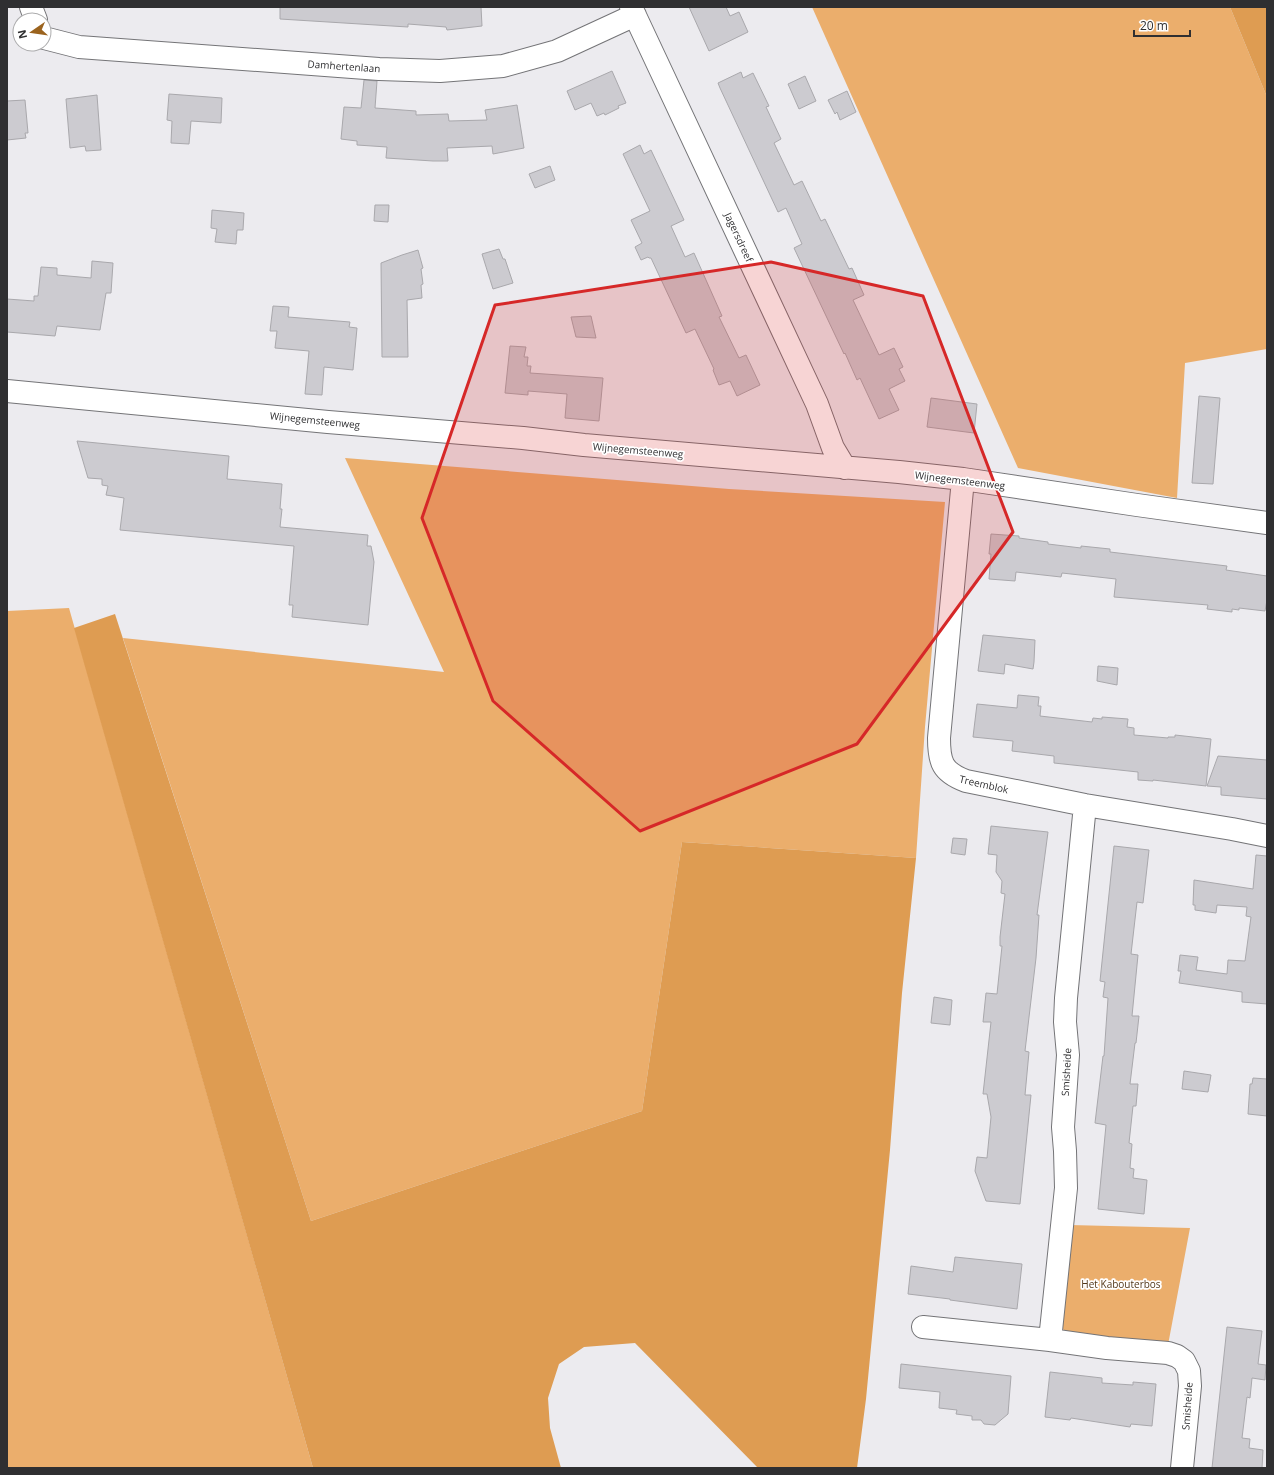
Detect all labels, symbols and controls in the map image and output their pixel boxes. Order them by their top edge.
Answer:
north arrow [12,12,52,52]
scale bar [1134,12,1190,38]
text: 20 m [1140,17,1168,34]
text: N [13,28,30,40]
street label: Damhertenlaan [307,56,381,76]
street label: Jagersdreef [721,209,757,265]
street label: Wijnegemsteenweg [269,408,361,432]
street label: Wijnegemsteenweg [592,439,684,461]
street label: Wijnegemsteenweg [914,468,1006,493]
street label: Treemblok [958,772,1011,797]
street label: Smisheide [1058,1047,1074,1096]
park label: Het Kabouterbos [1081,1277,1161,1291]
street label: Smisheide [1178,1381,1196,1430]

